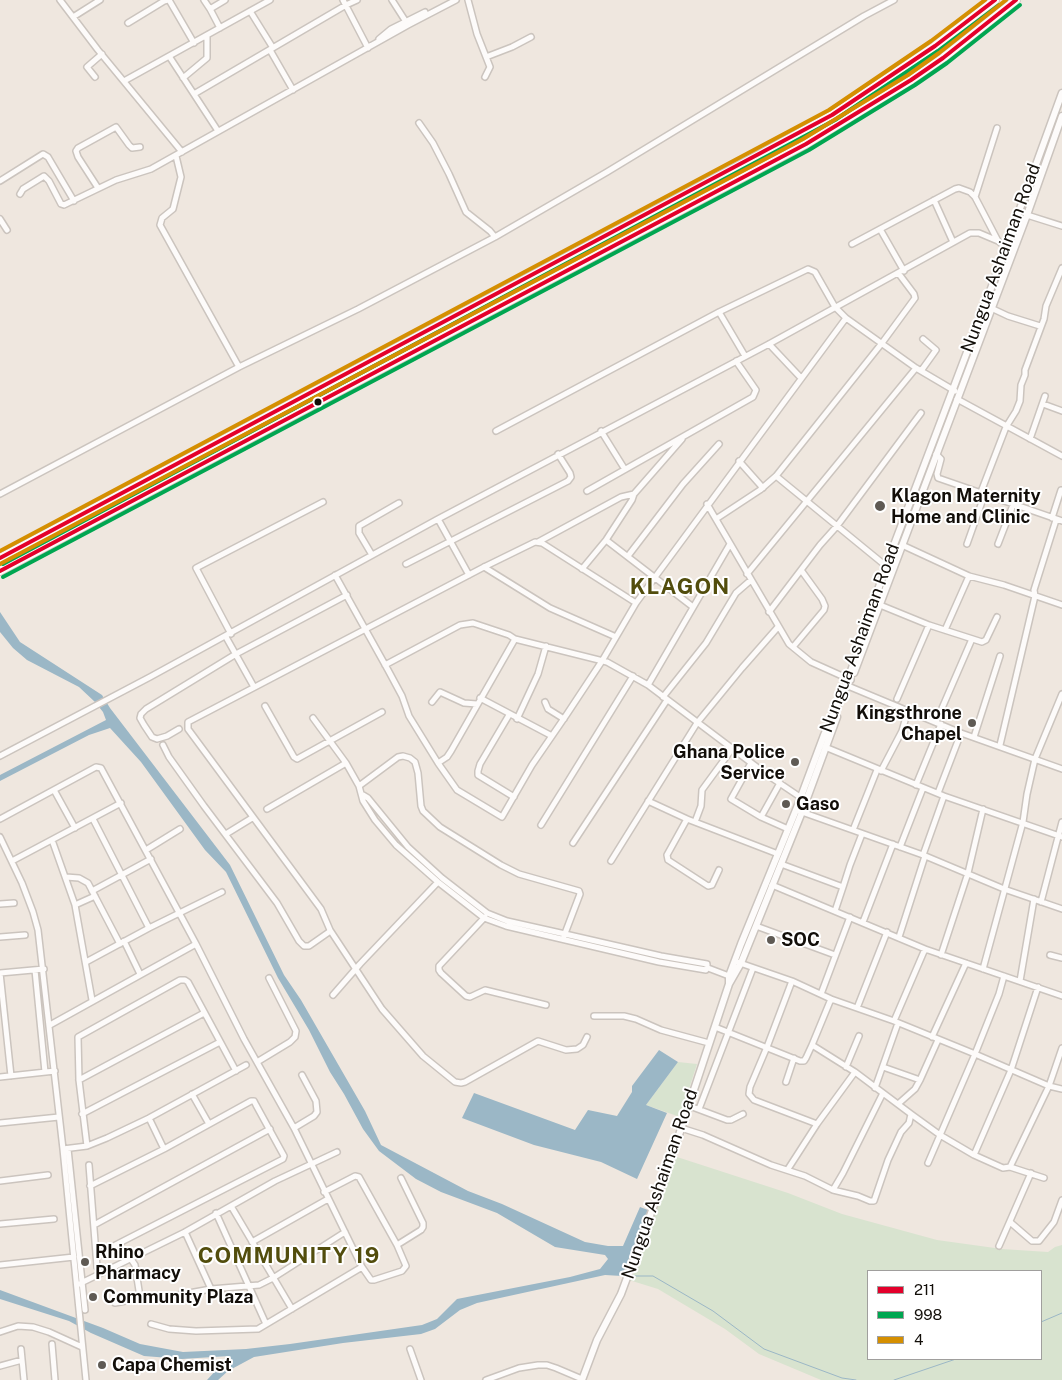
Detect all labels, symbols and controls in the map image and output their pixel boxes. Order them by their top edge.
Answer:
street label: Nungua Ashaiman Road [957,161,1045,355]
unlabelled marker [313,397,323,407]
place label: Klagon Maternity Home and Clinic [891,485,1041,528]
marker: Klagon Maternity Home and Clinic [873,499,887,513]
street label: Nungua Ashaiman Road [816,541,904,735]
district label: KLAGON [629,574,731,600]
place label: Kingsthrone Chapel [856,702,962,744]
marker: Kingsthrone Chapel [966,717,978,729]
place label: Ghana Police Service [673,741,785,784]
marker: Ghana Police Service [789,756,801,768]
place label: Gaso [796,793,840,815]
marker: Gaso [780,798,792,810]
place label: SOC [781,929,820,951]
marker: SOC [765,934,777,946]
street label: Nungua Ashaiman Road [617,1086,703,1282]
place label: Rhino Pharmacy [95,1241,181,1284]
district label: COMMUNITY 19 [196,1243,382,1269]
marker: Rhino Pharmacy [79,1256,91,1268]
legend [867,1270,1042,1360]
text: 211 [914,1281,935,1298]
place label: Community Plaza [103,1286,254,1308]
marker: Community Plaza [87,1291,99,1303]
text: 998 [914,1306,942,1323]
text: 4 [914,1331,923,1348]
place label: Capa Chemist [112,1354,232,1376]
marker: Capa Chemist [96,1359,108,1371]

